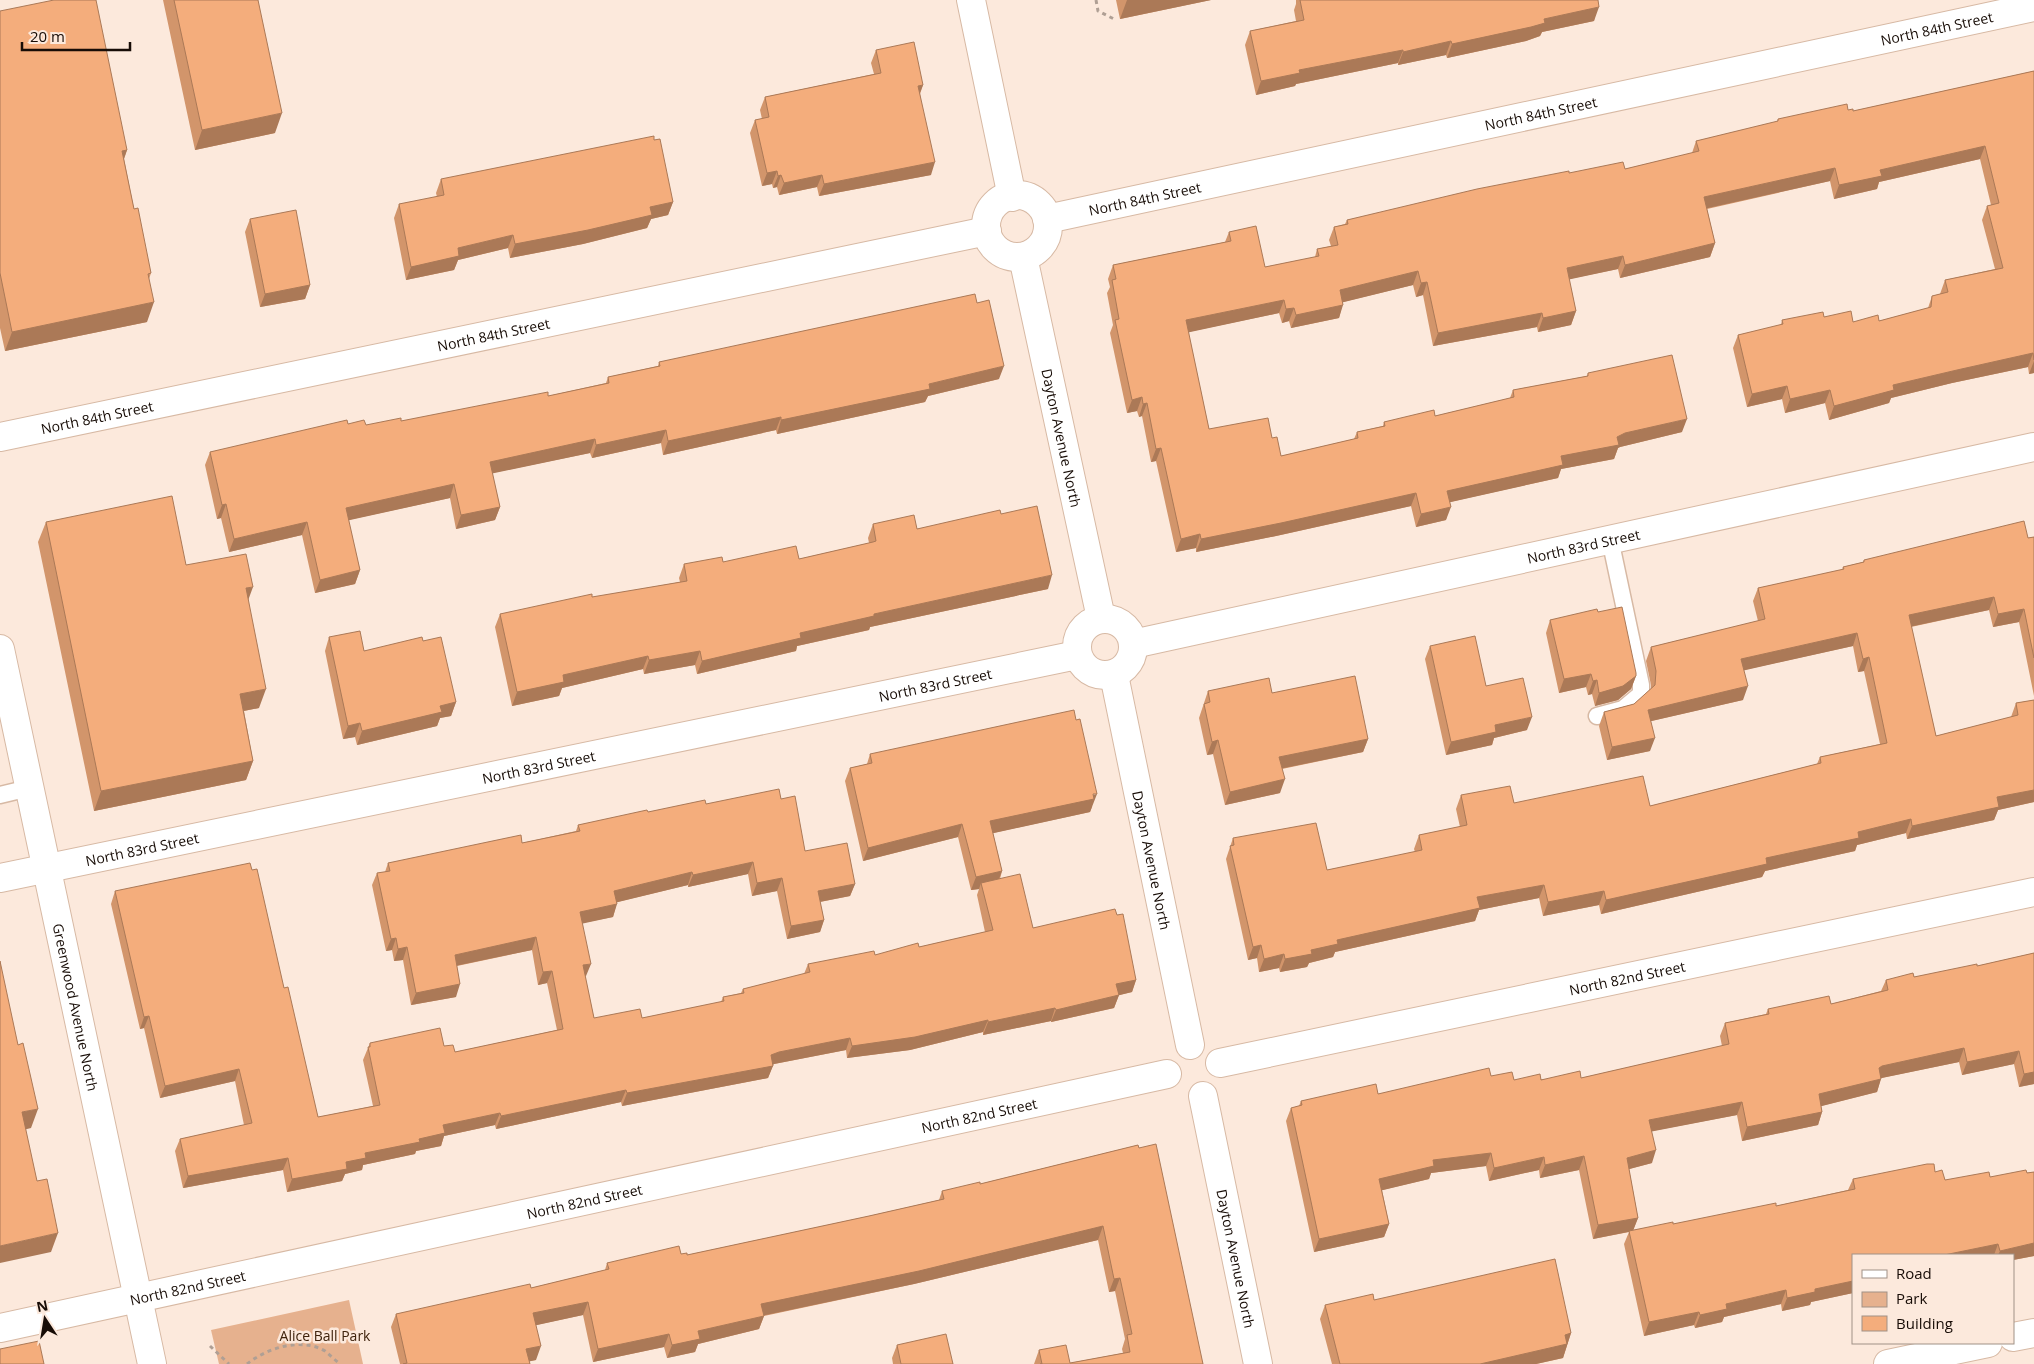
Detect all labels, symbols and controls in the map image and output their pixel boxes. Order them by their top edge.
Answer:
street label: North 84th Street [1879,7,1995,49]
scale bar [22,20,130,52]
text: 20 m [30,26,65,46]
street label: North 84th Street [1483,92,1599,134]
street label: North 84th Street [1087,177,1203,219]
street label: North 84th Street [435,313,551,355]
street label: Dayton Avenue North [1038,367,1086,509]
street label: North 84th Street [39,396,155,438]
street label: North 83rd Street [1525,524,1642,567]
street label: North 83rd Street [877,663,993,705]
street label: North 83rd Street [480,746,597,787]
street label: Dayton Avenue North [1129,789,1176,931]
street label: North 83rd Street [84,828,200,870]
street label: Greenwood Avenue North [49,921,103,1093]
street label: North 82nd Street [1567,956,1687,999]
street label: North 82nd Street [919,1093,1039,1137]
street label: North 82nd Street [525,1179,644,1223]
street label: Dayton Avenue North [1213,1187,1260,1330]
legend [1852,1254,2014,1344]
text: Road [1896,1263,1932,1283]
street label: North 82nd Street [128,1265,247,1309]
text: Park [1896,1288,1927,1308]
north arrow [20,1294,70,1344]
text: N [35,1295,50,1316]
text: Building [1896,1313,1953,1333]
park label: Alice Ball Park [280,1326,371,1345]

